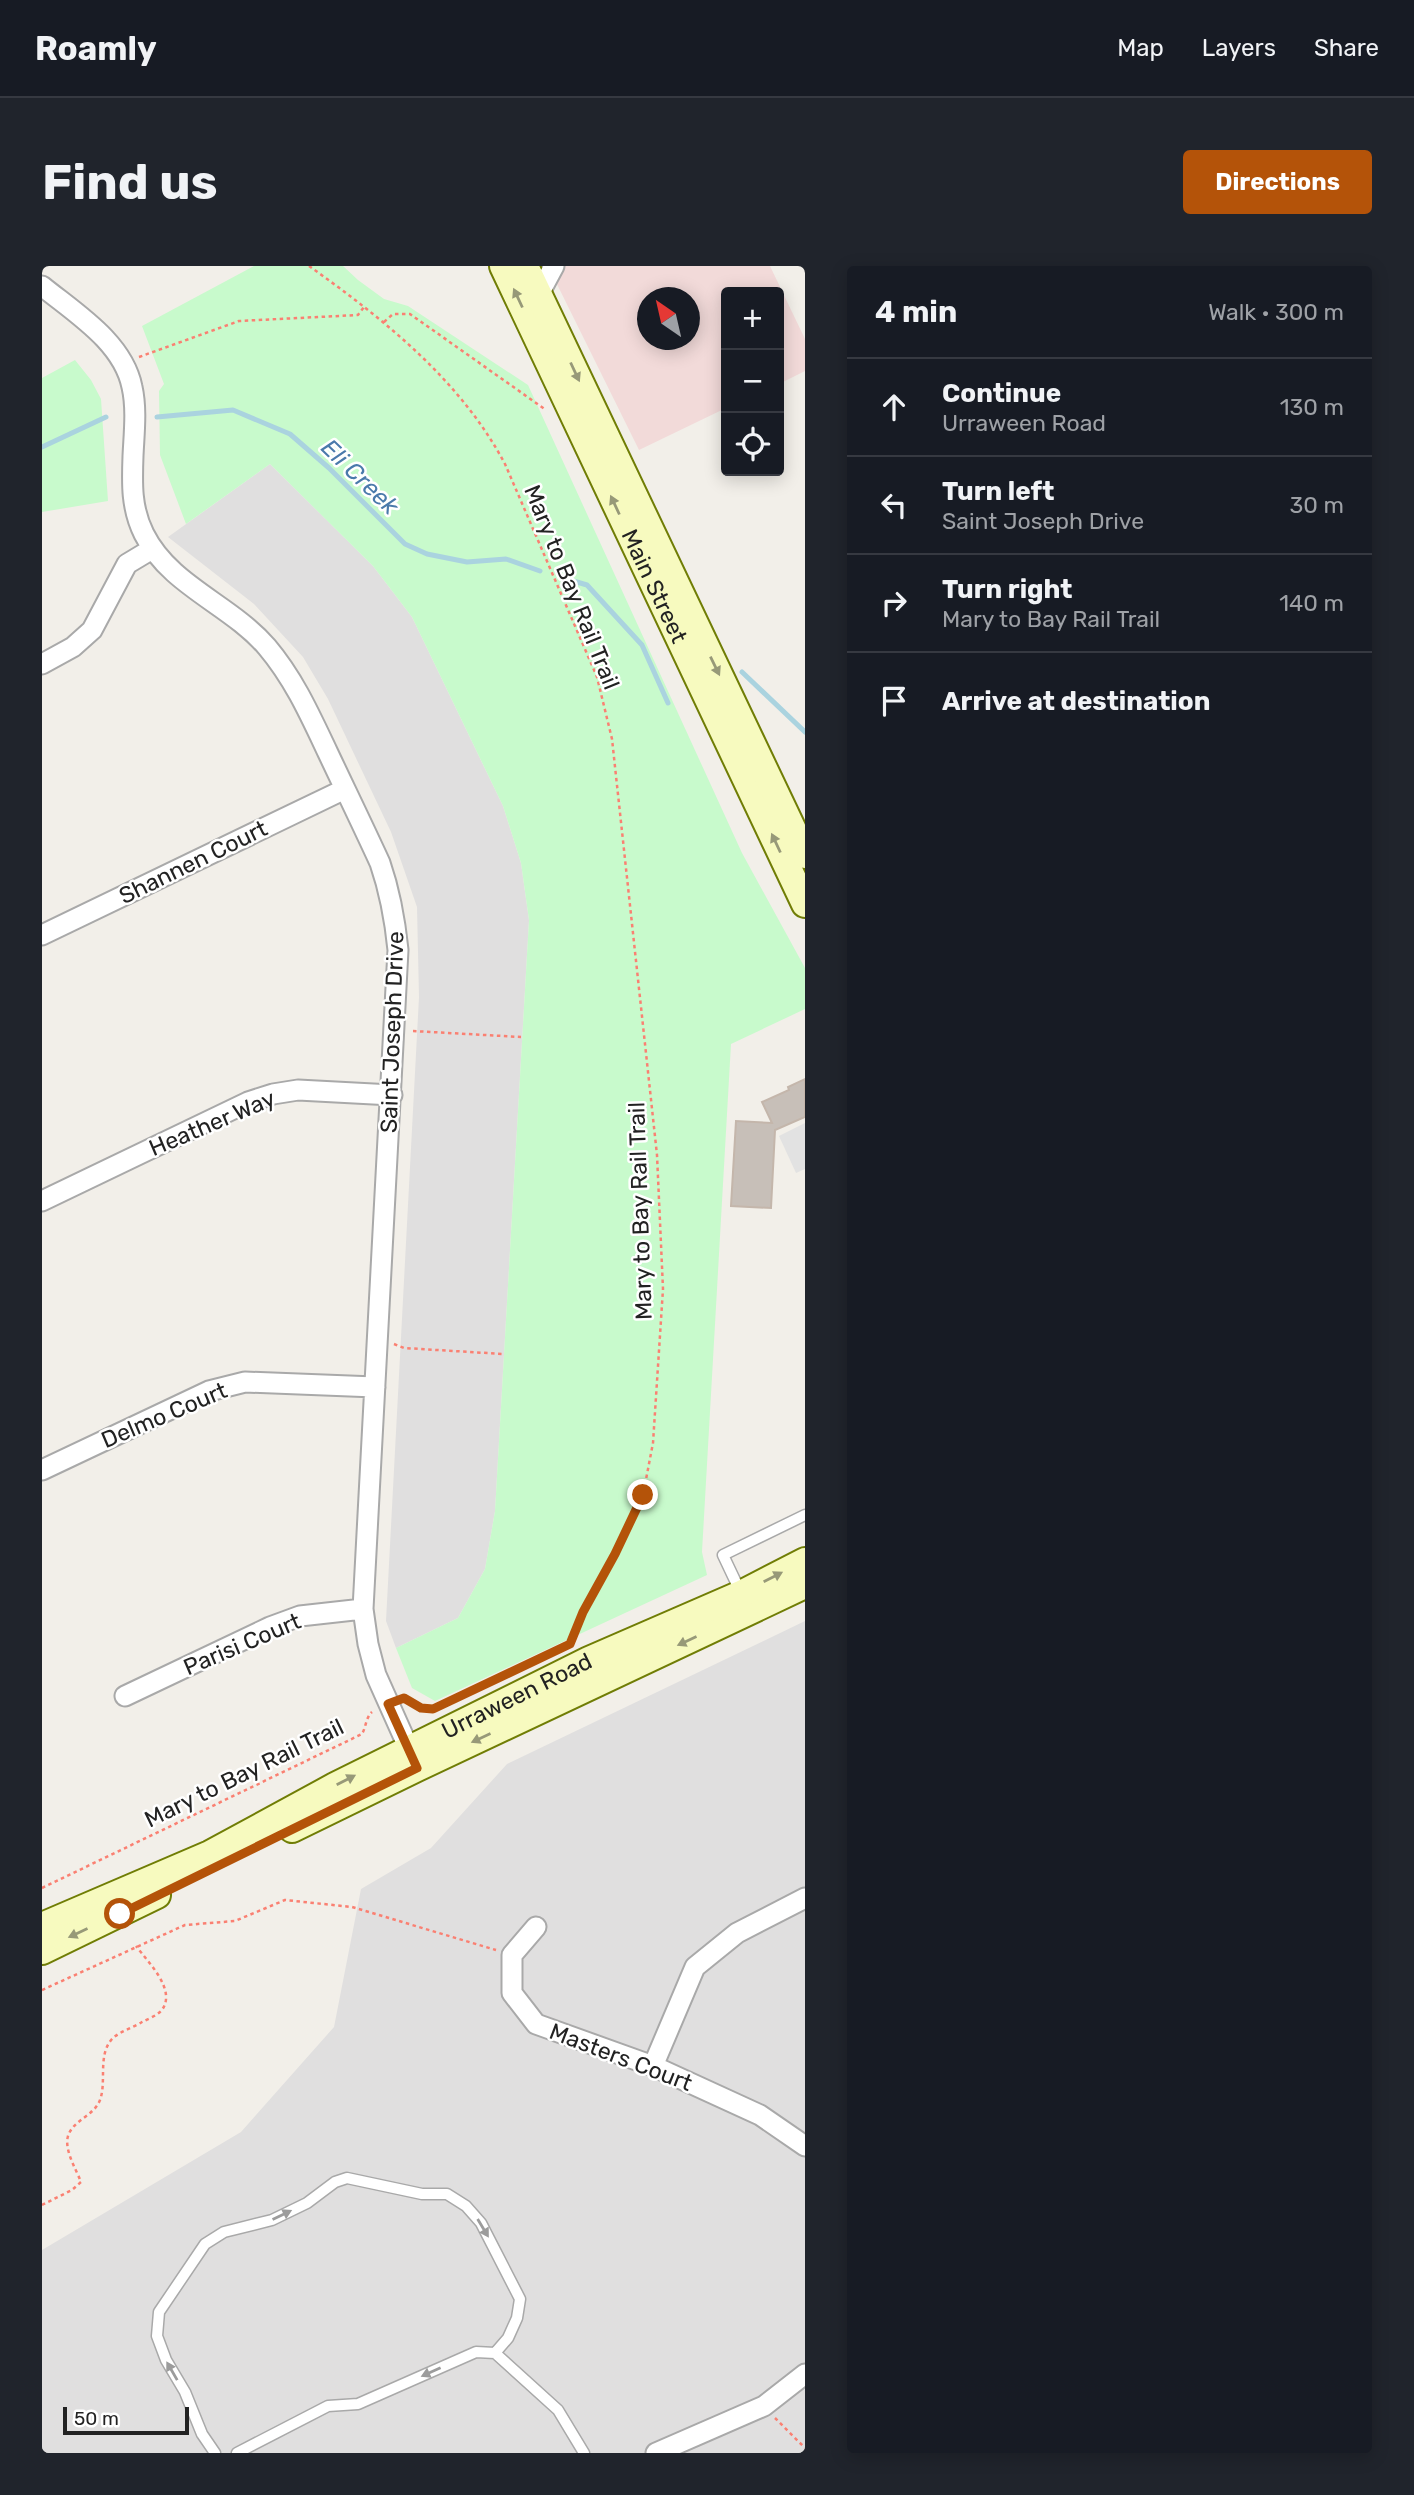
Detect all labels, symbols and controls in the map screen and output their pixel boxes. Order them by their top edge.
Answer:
text: Roamly [35,29,157,68]
text: Map [1117,34,1164,62]
text: Layers [1202,34,1276,62]
text: Share [1314,34,1379,62]
button: Directions [1183,150,1372,214]
text: Find us [42,153,218,211]
north arrow [637,287,700,350]
map controls [721,287,784,476]
button: + [721,287,784,350]
one-way arrow [512,288,523,309]
text: 4 min [875,294,957,330]
text: Walk · 300 m [1208,298,1344,326]
button: − [721,350,784,413]
one-way arrow [569,362,581,382]
text: Continue [942,378,1061,409]
icon: ahead [875,388,913,426]
text: 130 m [1280,393,1344,421]
text: Urraween Road [942,409,1106,437]
button: locate [721,413,784,476]
water label: Eli Creek [316,433,405,521]
text: Turn left [942,476,1054,507]
street label: Mary to Bay Rail Trail [518,481,626,693]
icon: left [875,486,913,524]
text: 30 m [1289,491,1344,519]
one-way arrow [609,494,620,515]
text: Saint Joseph Drive [942,507,1144,535]
street label: Main Street [616,525,693,647]
text: Turn right [942,574,1072,605]
icon: right [875,584,913,622]
text: 140 m [1279,589,1344,617]
text: Mary to Bay Rail Trail [942,605,1160,633]
one-way arrow [709,656,721,676]
icon: arrive [875,682,913,720]
text: Arrive at destination [942,686,1210,717]
street label: Shannen Court [114,814,272,910]
one-way arrow [770,833,781,853]
street label: Saint Joseph Drive [374,931,410,1133]
street label: Heather Way [145,1084,280,1162]
street label: Mary to Bay Rail Trail [622,1102,658,1320]
street label: Delmo Court [97,1376,231,1454]
route end [627,1479,658,1510]
one-way arrow [763,1572,783,1583]
street label: Parisi Court [179,1607,305,1681]
one-way arrow [677,1635,697,1647]
street label: Urraween Road [437,1647,597,1745]
street label: Mary to Bay Rail Trail [140,1713,348,1833]
one-way arrow [471,1732,491,1743]
one-way arrow [336,1775,356,1786]
route start [104,1898,135,1929]
one-way arrow [68,1928,88,1939]
street label: Masters Court [546,2017,696,2097]
one-way arrow [273,2209,293,2221]
one-way arrow [477,2219,489,2238]
one-way arrow [166,2361,178,2381]
one-way arrow [420,2367,441,2378]
scale bar [63,2404,189,2436]
text: 50 m [74,2407,119,2430]

